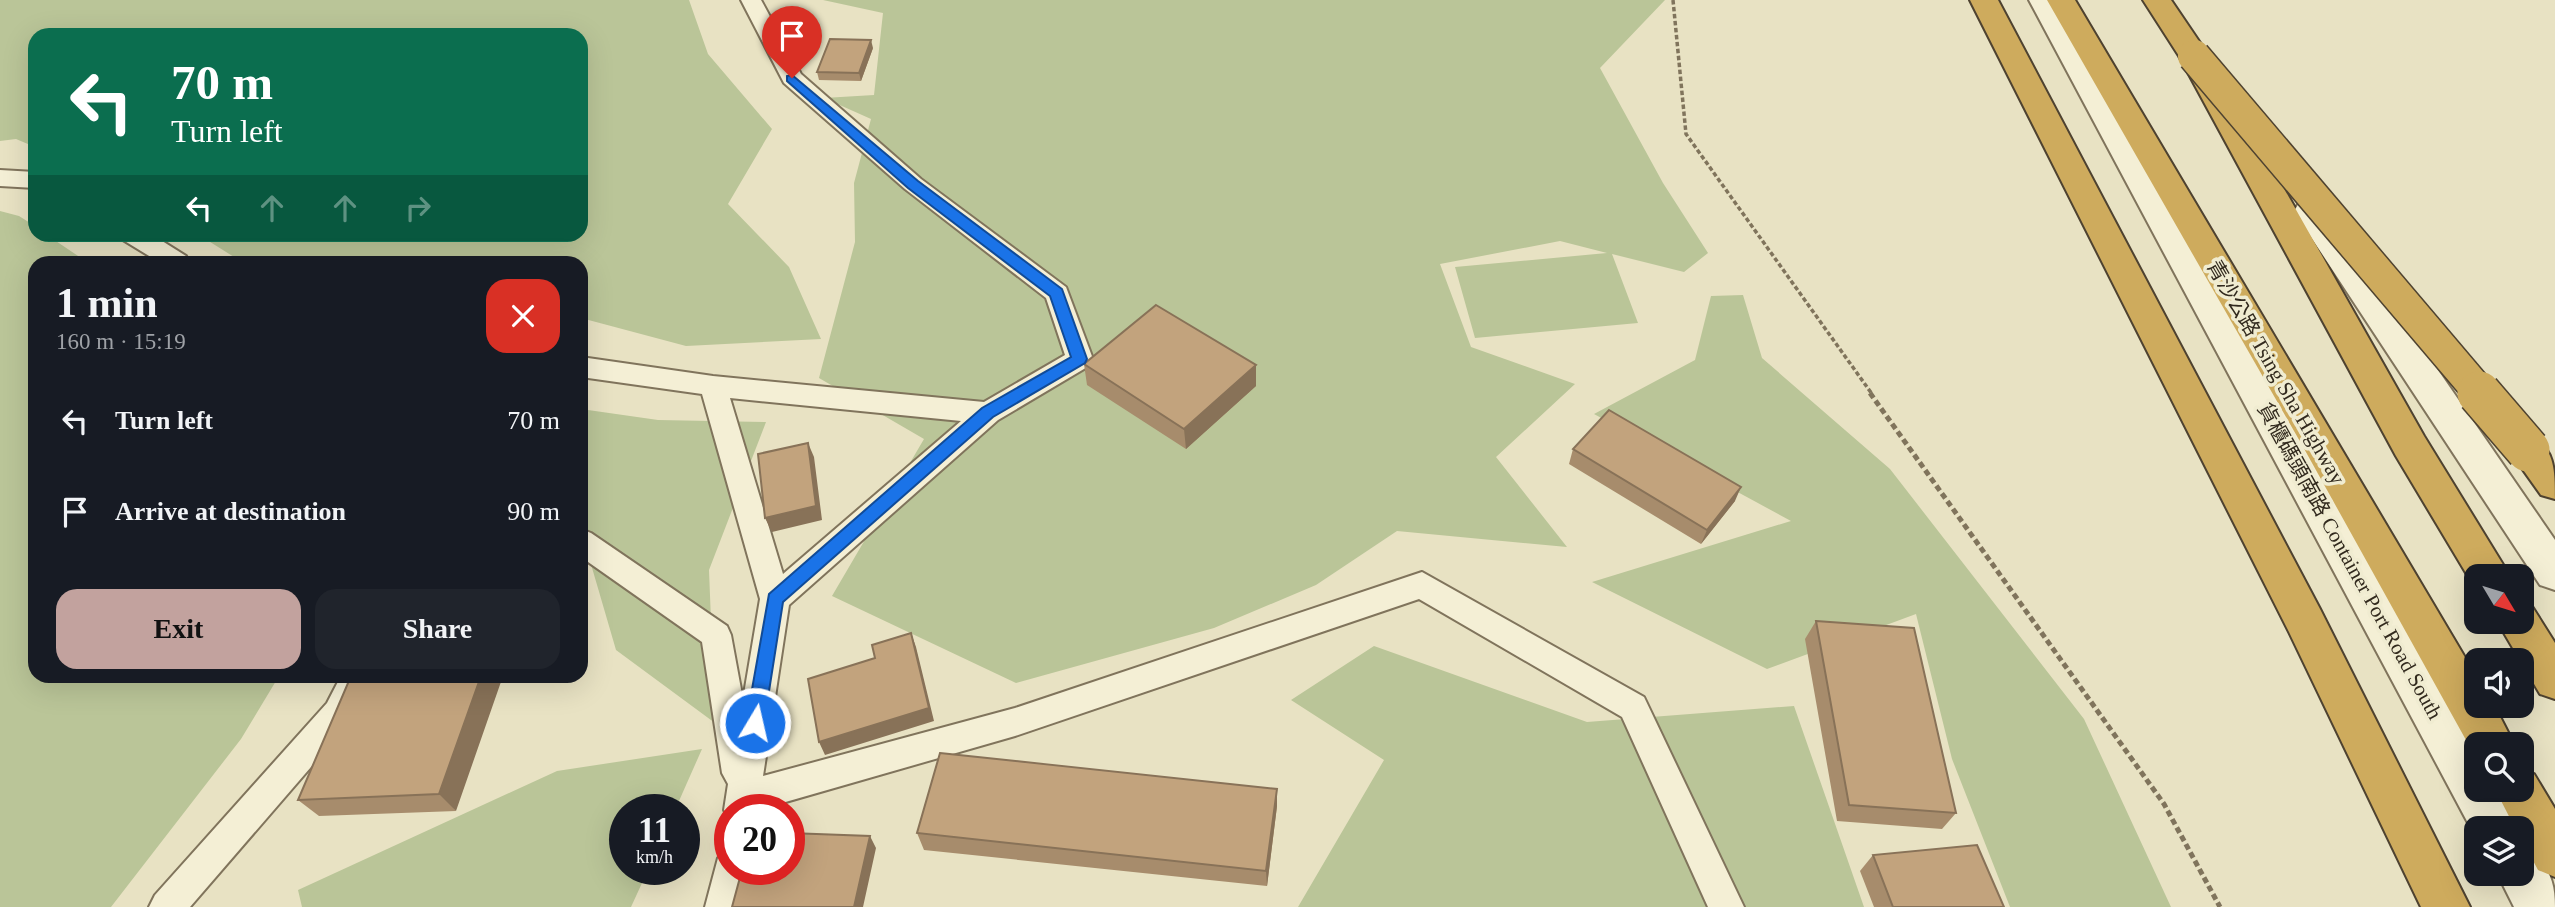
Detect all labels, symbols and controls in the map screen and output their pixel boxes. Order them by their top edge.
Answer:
pin [762,6,822,78]
icon: arrive [773,17,811,55]
text: 70 m [171,55,273,110]
icon: left [56,56,147,147]
text: Turn left [171,113,283,149]
icon: left [180,189,218,227]
icon: ahead [253,189,291,227]
icon: ahead [326,189,364,227]
icon: right [399,189,437,227]
street label: 青沙公路 Tsing Sha Highway [2202,256,2350,489]
button: close [486,279,560,353]
text: 1 min [56,280,158,326]
text: 160 m · 15:19 [56,329,186,354]
street label: 貨櫃碼頭南路 Container Port Road South [2253,399,2448,724]
icon: left [56,402,94,440]
text: Turn left [115,406,213,435]
text: 70 m [507,406,560,435]
icon: arrive [56,493,94,531]
text: Arrive at destination [115,497,346,526]
text: 90 m [507,497,560,526]
north arrow [2464,564,2534,634]
map controls [2464,564,2534,886]
button: Exit [56,589,301,669]
button: Share [315,589,560,669]
button: sound [2464,648,2534,718]
position arrow [718,686,792,760]
button: search [2464,732,2534,802]
speed limit sign: 20 [714,794,805,885]
text: 11 [638,811,671,850]
button: layers [2464,816,2534,886]
text: km/h [636,847,673,867]

